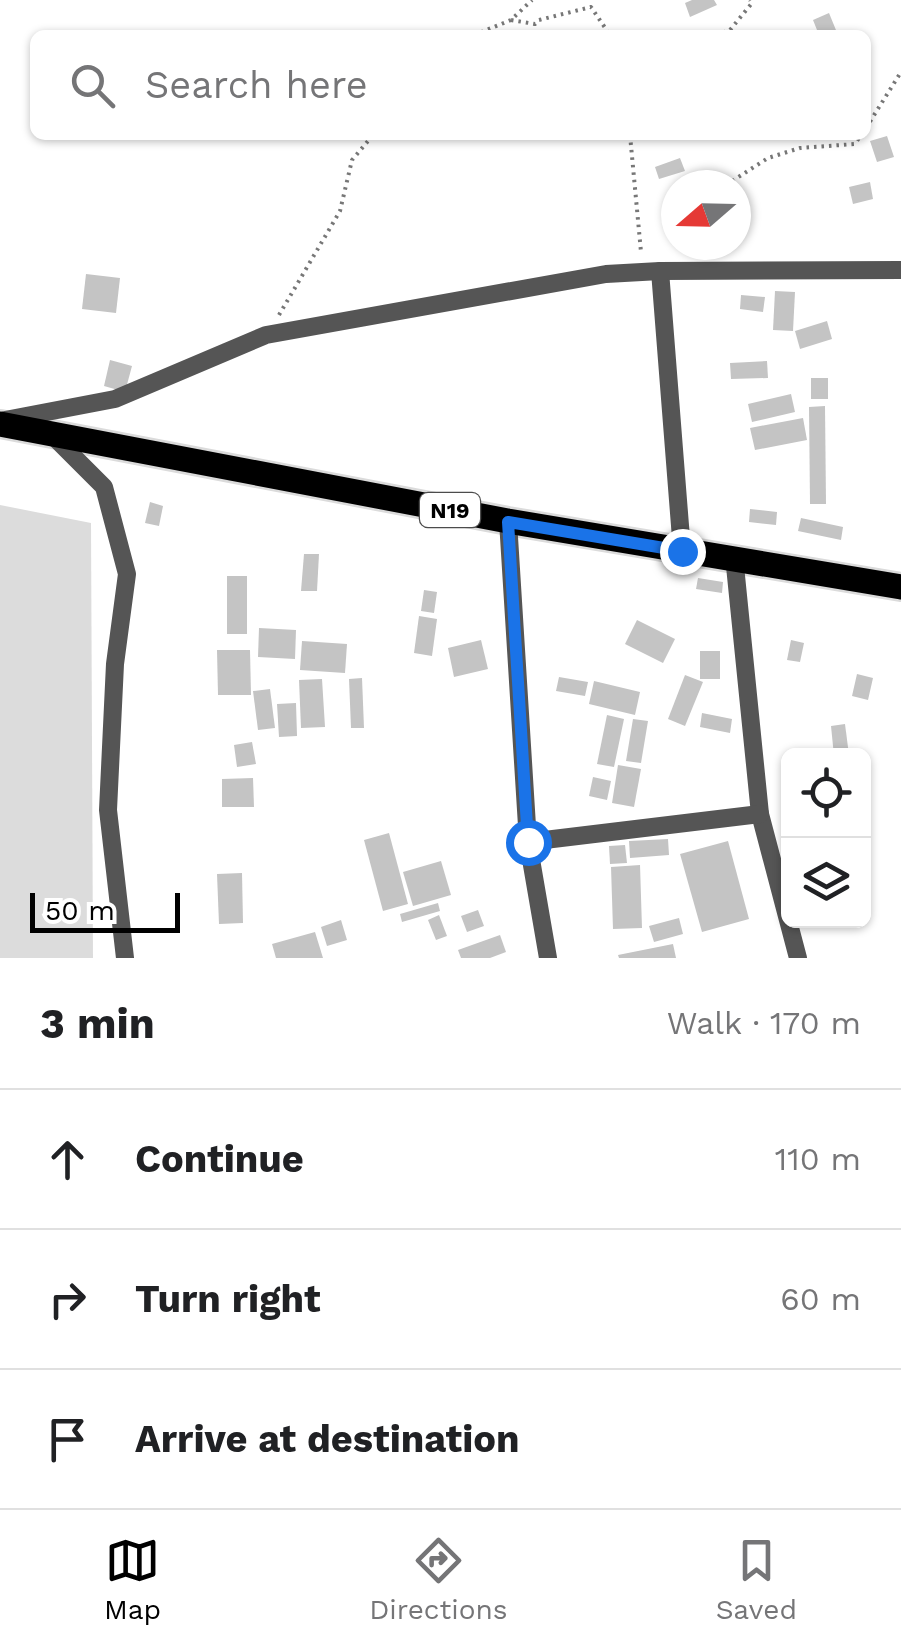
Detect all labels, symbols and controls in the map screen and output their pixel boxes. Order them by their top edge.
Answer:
search box [30,30,871,140]
icon: search [65,58,120,113]
text: Search here [145,63,368,107]
north arrow [661,170,751,260]
road number: N19 [420,493,480,527]
route end [660,529,706,575]
map controls [781,748,871,928]
button: locate [781,748,871,838]
route start [506,820,552,866]
button: layers [781,838,871,928]
scale bar [30,888,180,933]
text: 50 m [45,894,115,927]
text: 3 min [40,999,155,1048]
text: Walk · 170 m [667,1004,861,1042]
icon: ahead [40,1132,95,1187]
text: Continue [135,1137,304,1181]
text: 110 m [775,1140,861,1178]
icon: right [40,1272,95,1327]
text: Turn right [135,1277,321,1321]
text: 60 m [780,1280,861,1318]
icon: arrive [40,1412,95,1467]
text: Arrive at destination [135,1417,520,1461]
tab: Map [104,1533,161,1626]
tab: Directions [369,1533,508,1626]
tab: Saved [716,1533,797,1626]

